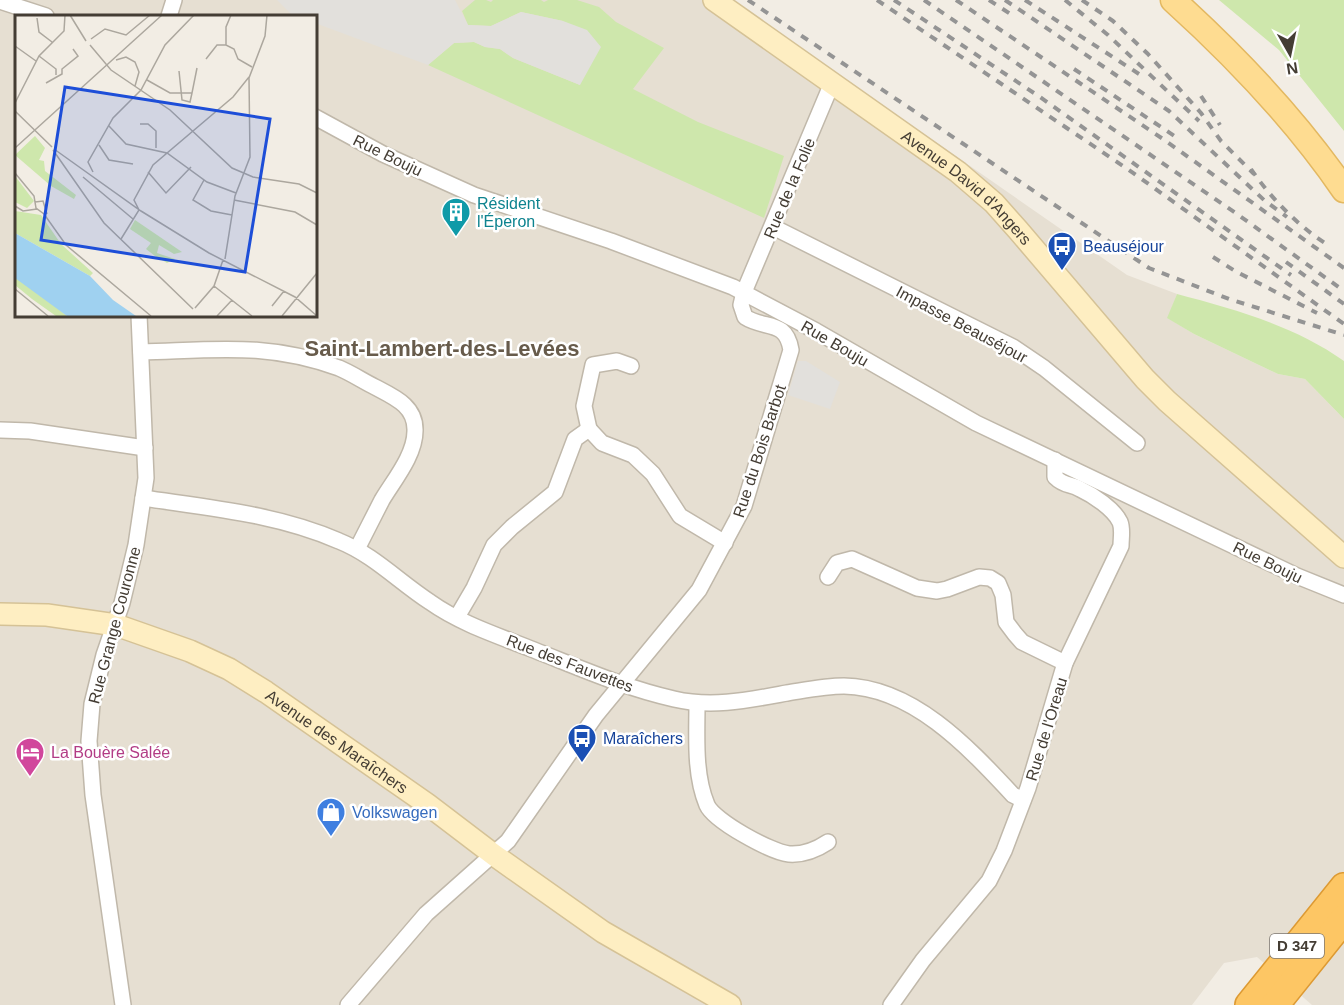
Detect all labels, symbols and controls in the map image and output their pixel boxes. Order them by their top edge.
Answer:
inset map [15,15,316,316]
north arrow [1260,24,1320,84]
text: N [1285,59,1299,78]
street label: Avenue David d'Angers [898,127,1035,248]
street label: Rue Bouju [350,131,425,179]
street label: Rue de la Folie [761,135,818,241]
place label: Résident l'Éperon [477,195,541,230]
building icon: Résident l'Éperon [440,196,472,238]
bus stop icon: Beauséjour [1046,230,1078,272]
place label: Beauséjour [1083,238,1165,255]
street label: Impasse Beauséjour [893,283,1031,367]
street label: Rue Bouju [798,317,871,369]
district label: Saint-Lambert-des-Levées [304,336,580,361]
street label: Rue du Bois Barbot [730,382,789,520]
street label: Rue Bouju [1230,538,1305,586]
street label: Rue Grange Couronne [85,545,144,706]
street label: Rue des Fauvettes [504,631,636,695]
street label: Rue de l'Oreau [1023,675,1070,783]
street label: Avenue des Maraîchers [262,687,411,797]
bus stop icon: Maraîchers [566,722,598,764]
place label: Maraîchers [603,730,683,747]
hotel icon: La Bouère Salée [14,736,46,778]
place label: La Bouère Salée [51,744,170,761]
shop icon: Volkswagen [315,796,347,838]
place label: Volkswagen [352,804,437,821]
road number: D 347 [1270,934,1324,958]

